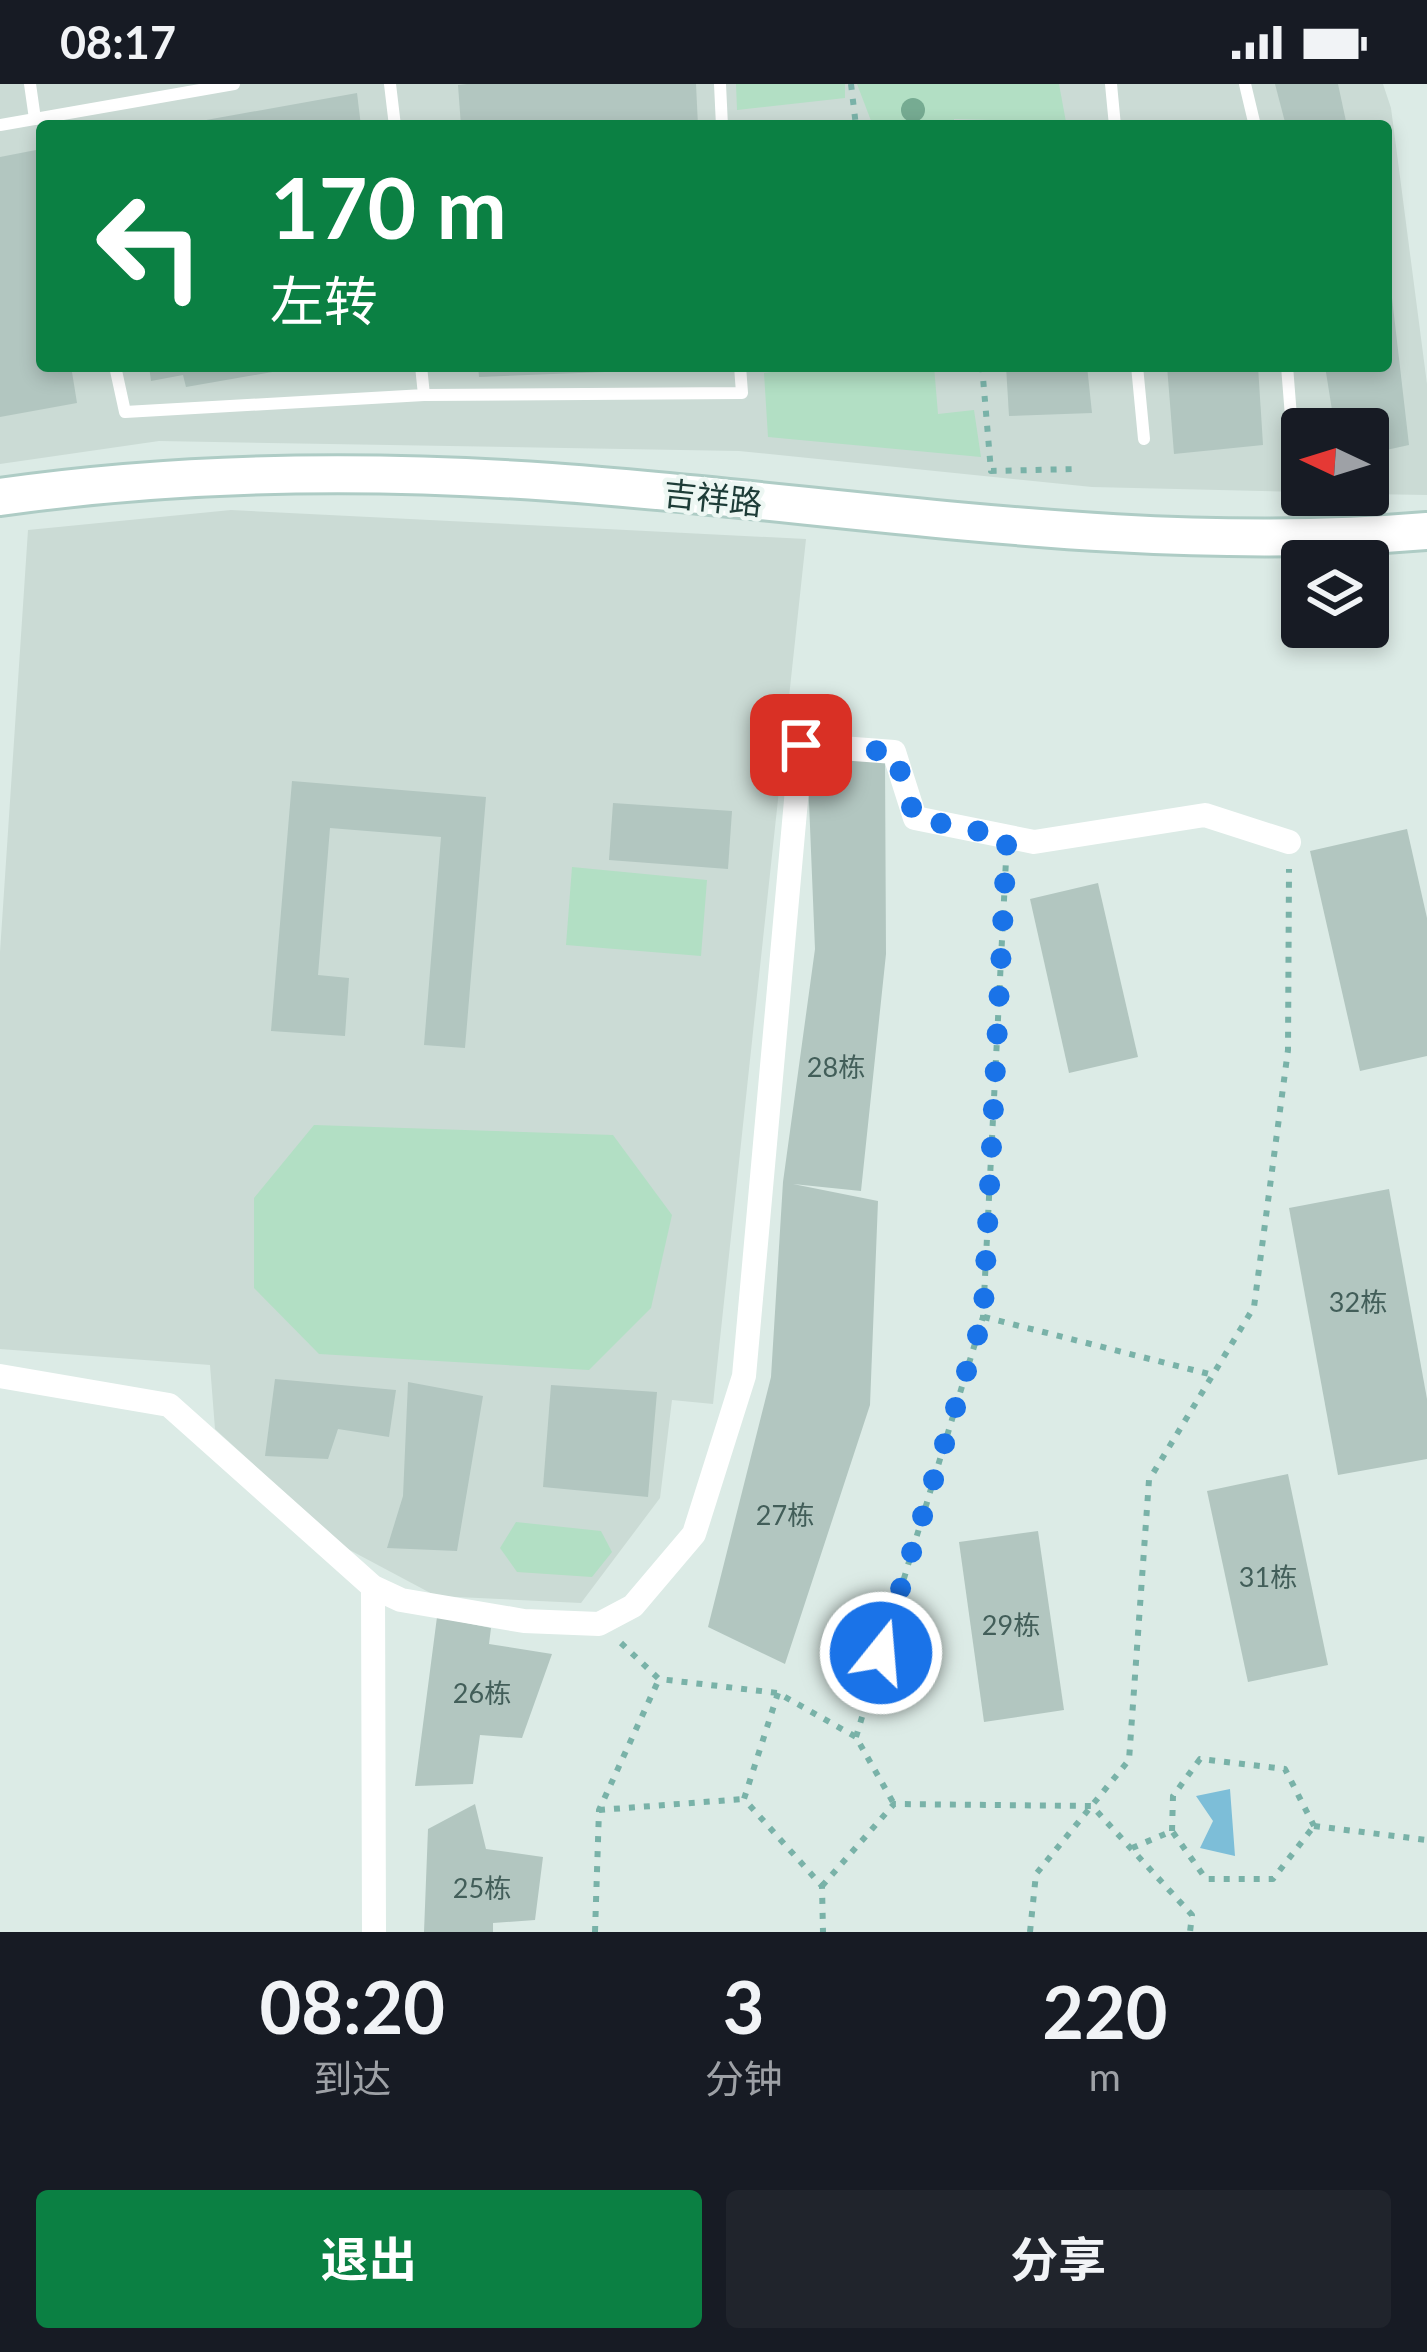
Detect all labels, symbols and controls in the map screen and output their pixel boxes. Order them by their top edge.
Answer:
text: 08:17 [60,15,176,69]
text: 170 m [270,156,507,257]
icon: left [72,168,228,324]
text: 左转 [270,268,378,333]
north arrow [1281,408,1389,516]
map controls [1281,408,1389,648]
street label: 吉祥路 [662,472,764,522]
button: layers [1281,540,1389,648]
pin [750,694,852,796]
icon: arrive [768,712,834,778]
house number: 28栋 [807,1050,865,1083]
house number: 32栋 [1329,1285,1387,1318]
house number: 27栋 [756,1498,814,1531]
house number: 31栋 [1239,1560,1297,1593]
position arrow [818,1590,944,1716]
house number: 29栋 [982,1608,1040,1641]
house number: 26栋 [453,1676,511,1709]
house number: 25栋 [453,1871,511,1904]
text: 08:20 [260,1963,445,2049]
text: 3 [723,1963,765,2049]
text: 220 [1042,1968,1167,2054]
text: m [1089,2053,1121,2099]
text: 到达 [313,2055,391,2101]
text: 分钟 [705,2055,783,2101]
button: 退出 [36,2190,702,2328]
button: 分享 [726,2190,1391,2328]

